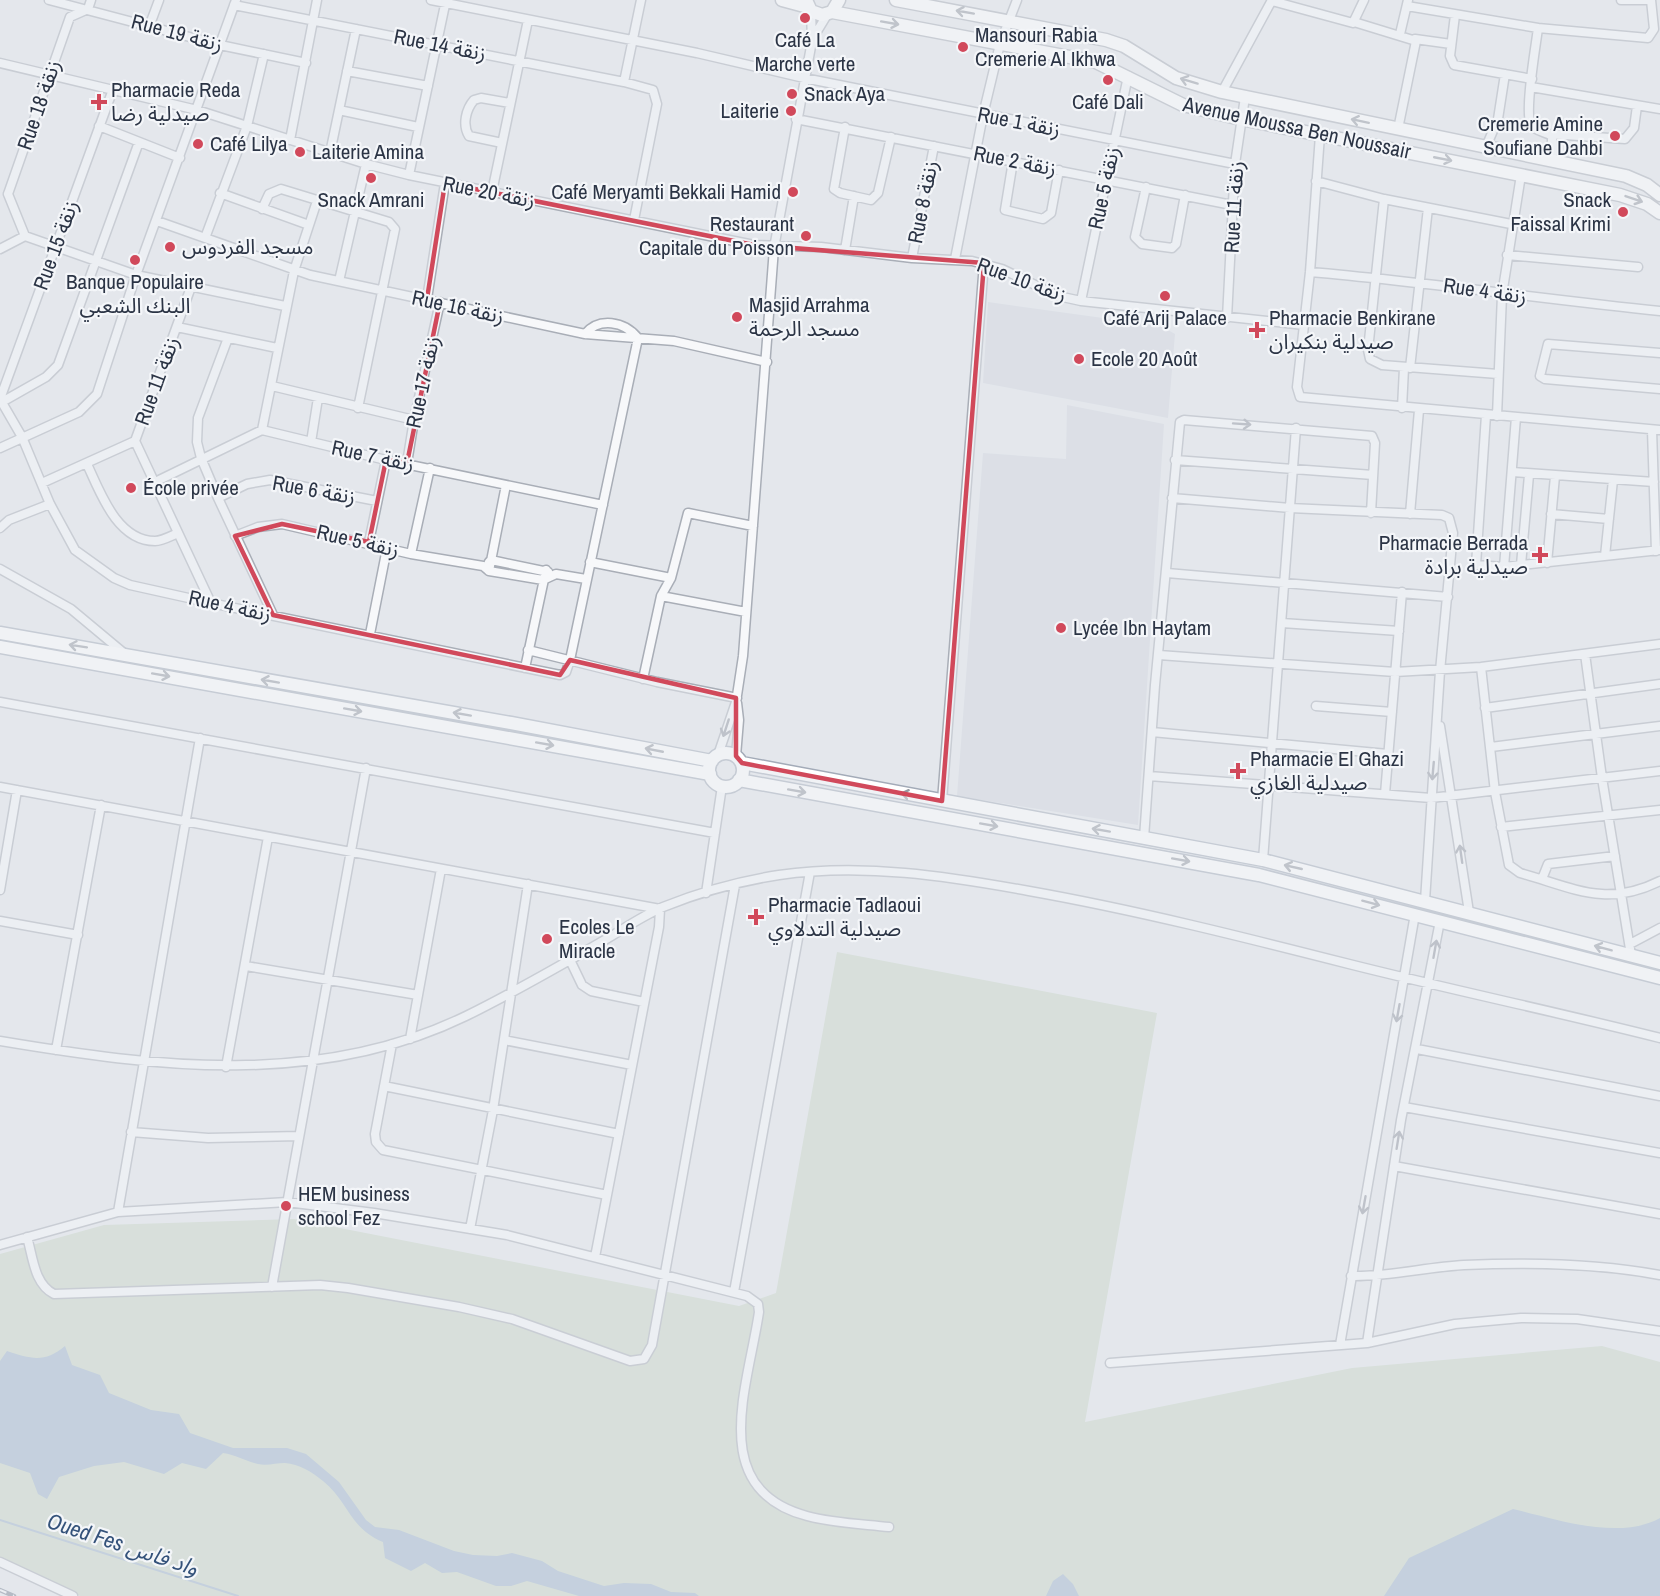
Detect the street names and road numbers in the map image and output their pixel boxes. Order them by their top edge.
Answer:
street label: Rue 19 زنقة [128,6,226,59]
street label: Rue 14 زنقة [391,21,489,68]
street label: Rue 18 زنقة [10,56,67,154]
street label: Avenue Moussa Ben Noussair [1179,89,1414,166]
street label: Rue 1 زنقة [975,99,1063,144]
street label: Rue 2 زنقة [971,138,1059,183]
street label: Rue 5 زنقة [1081,144,1126,232]
street label: Rue 8 زنقة [900,158,945,246]
street label: Rue 11 زنقة [1217,160,1250,254]
street label: Rue 20 زنقة [440,168,538,215]
street label: Rue 15 زنقة [26,196,85,294]
street label: Rue 10 زنقة [973,250,1071,309]
street label: Rue 4 زنقة [1441,270,1529,311]
street label: Rue 16 زنقة [409,283,507,330]
street label: Rue 11 زنقة [127,332,186,429]
street label: Rue 17 زنقة [399,333,446,431]
street label: Rue 7 زنقة [329,433,417,478]
street label: Rue 6 زنقة [270,468,358,511]
street label: Rue 5 زنقة [314,517,402,564]
street label: Rue 4 زنقة [186,583,274,628]

